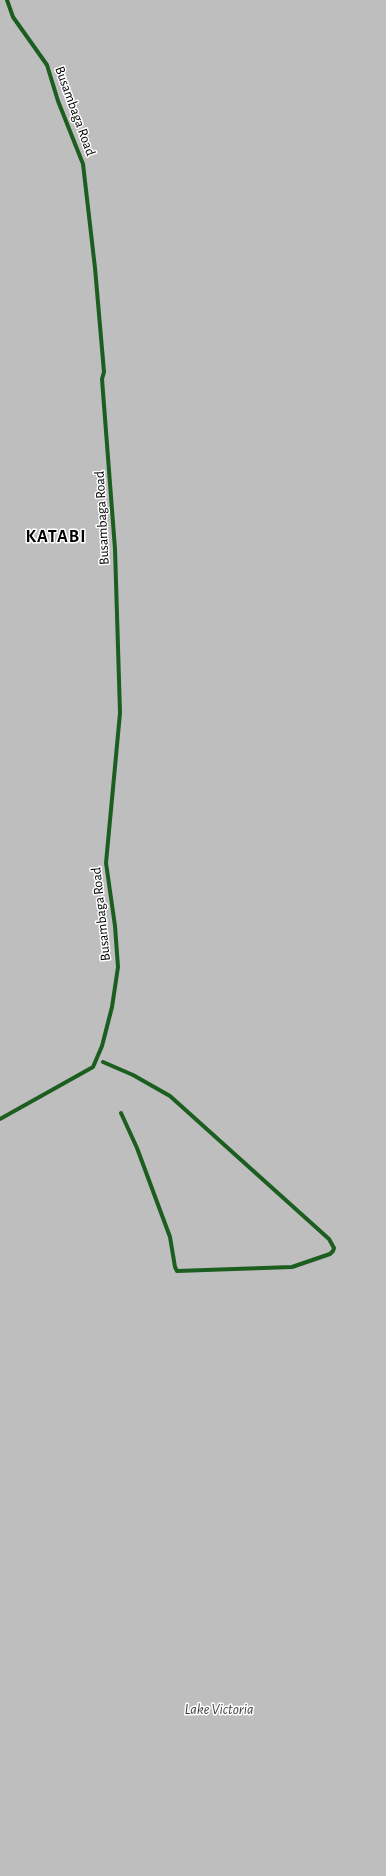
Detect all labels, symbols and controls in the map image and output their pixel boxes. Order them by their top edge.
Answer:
street label: Busambaga Road [51,64,99,158]
street label: Busambaga Road [91,470,113,566]
district label: KATABI [25,526,87,548]
street label: Busambaga Road [88,866,114,962]
water label: Lake Victoria [184,1700,254,1718]

